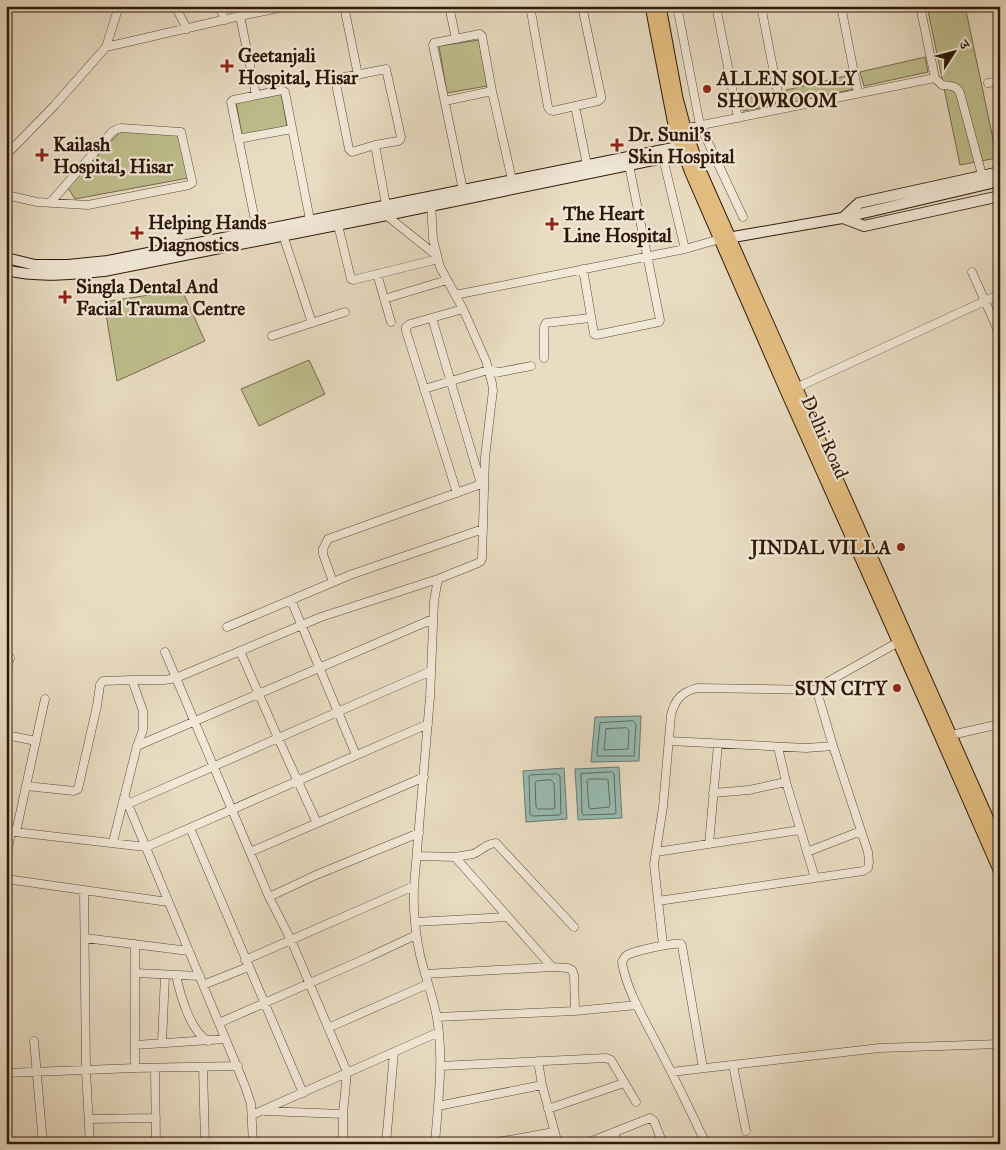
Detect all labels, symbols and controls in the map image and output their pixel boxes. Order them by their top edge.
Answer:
north arrow [928,28,978,78]
text: उ [955,36,974,53]
place label: Geetanjali Hospital, Hisar [238,44,359,90]
marker: Geetanjali Hospital, Hisar [220,59,234,73]
place label: ALLEN SOLLY SHOWROOM [715,67,857,112]
marker: ALLEN SOLLY SHOWROOM [701,83,713,95]
place label: Dr. Sunil's Skin Hospital [628,123,736,169]
place label: Kailash Hospital, Hisar [53,133,174,179]
marker: Dr. Sunil's Skin Hospital [610,138,624,152]
marker: Kailash Hospital, Hisar [35,148,49,162]
place label: The Heart Line Hospital [562,202,673,248]
place label: Helping Hands Diagnostics [148,211,267,257]
marker: The Heart Line Hospital [545,217,559,231]
marker: Helping Hands Diagnostics [130,226,144,240]
place label: Singla Dental And Facial Trauma Centre [76,275,245,320]
marker: Singla Dental And Facial Trauma Centre [58,290,72,304]
street label: Delhi Road [797,392,854,482]
place label: JINDAL VILLA [748,536,891,560]
marker: JINDAL VILLA [895,541,907,553]
place label: SUN CITY [795,677,888,700]
marker: SUN CITY [891,682,903,694]

